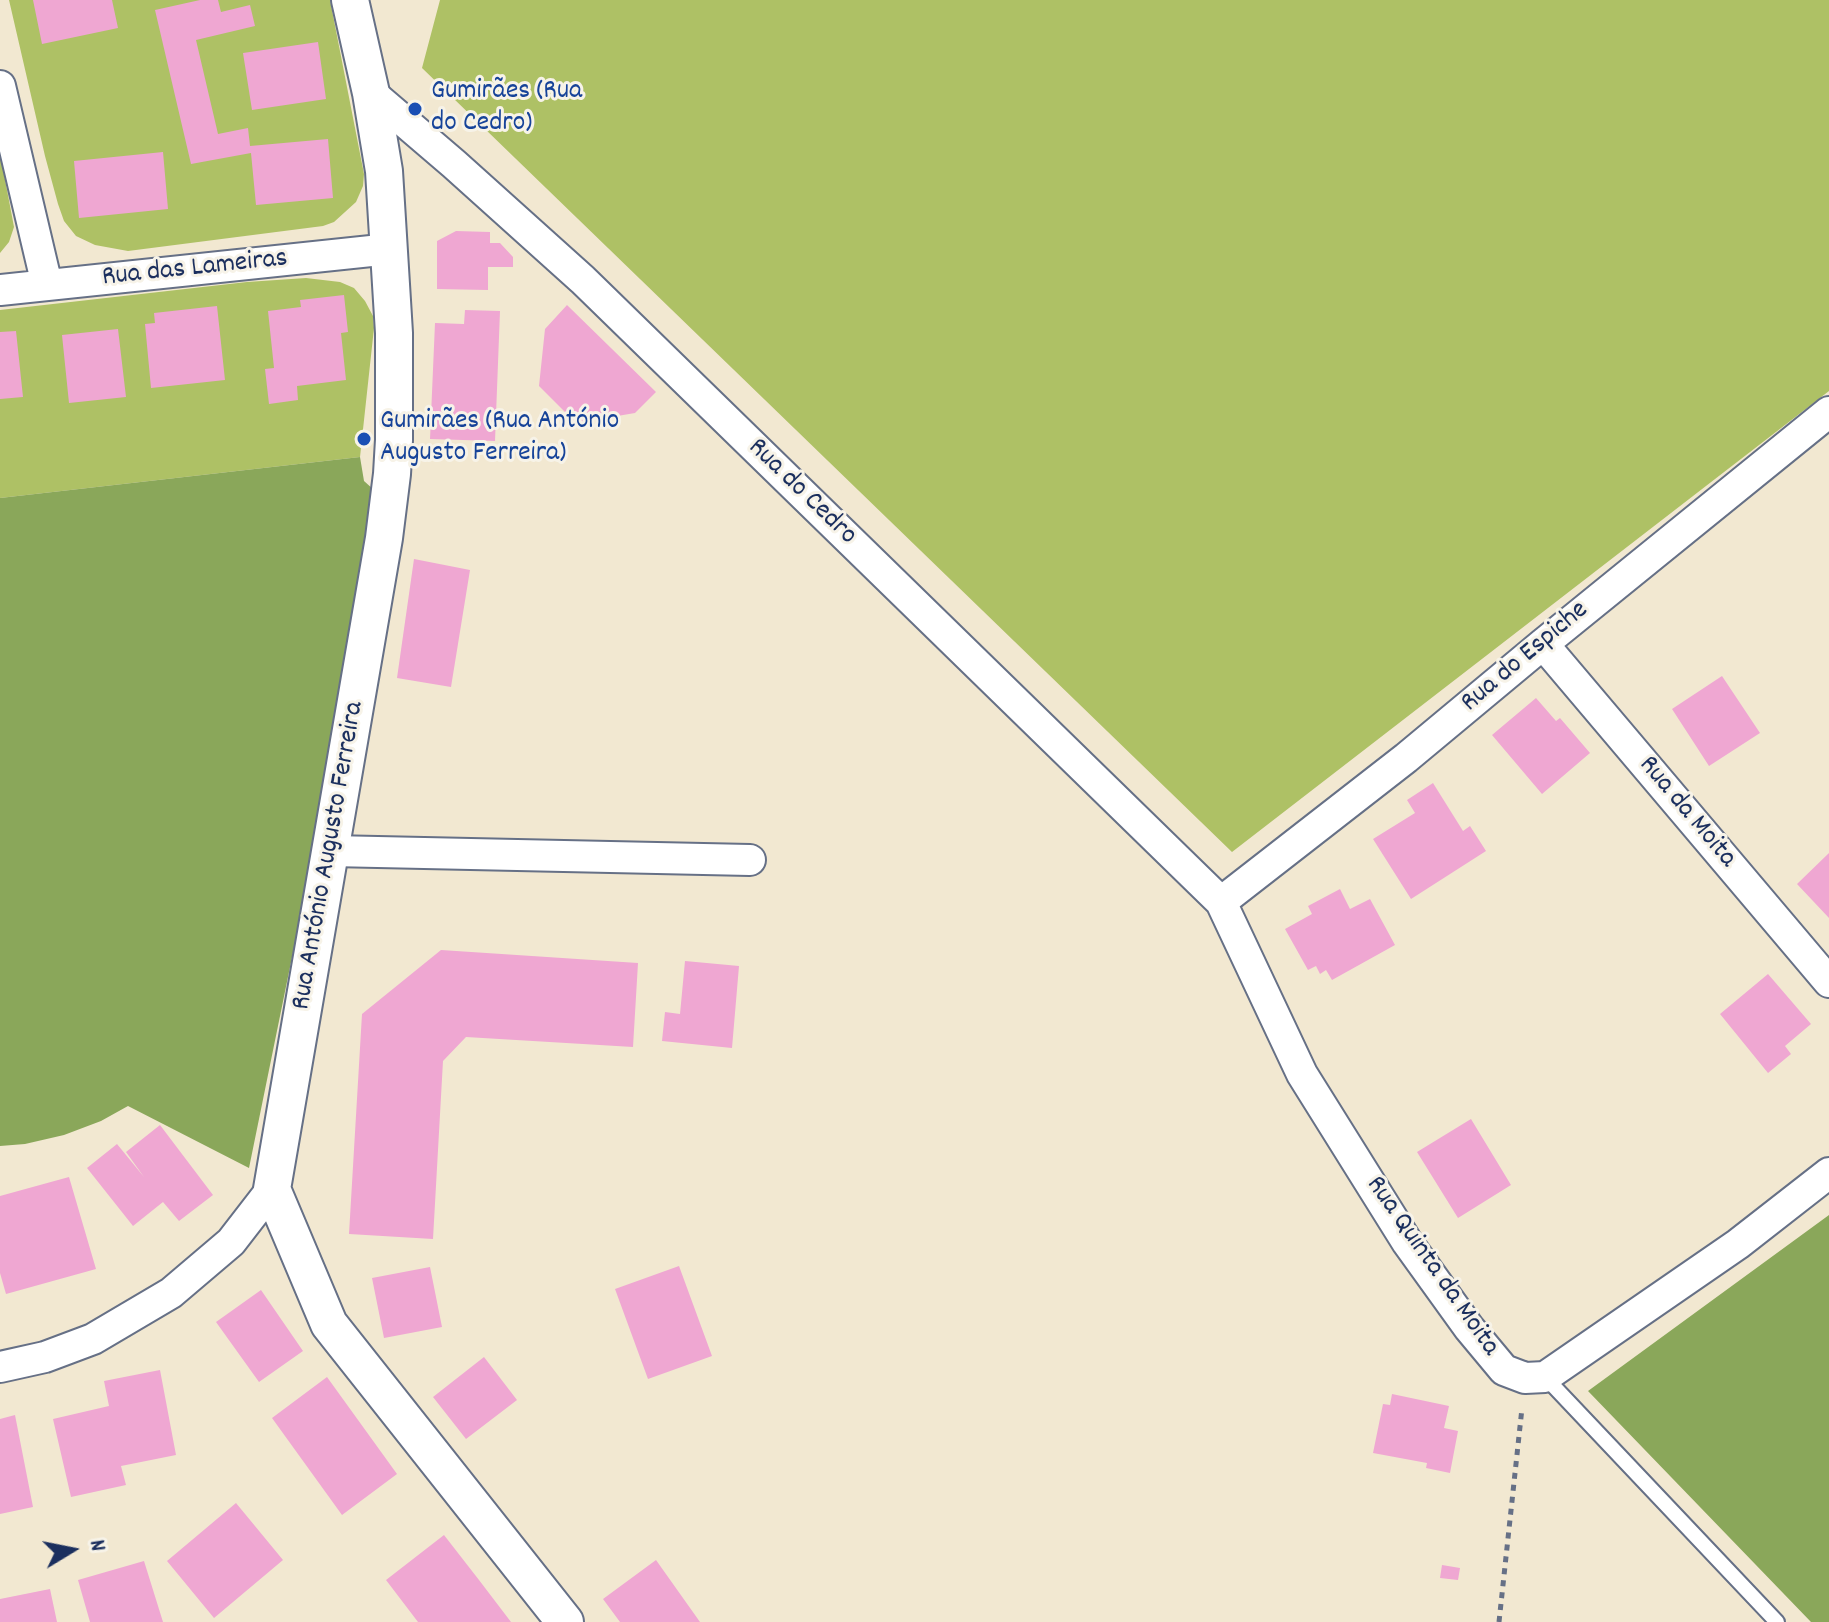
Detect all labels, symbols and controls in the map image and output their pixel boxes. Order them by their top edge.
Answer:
place label: Gumirães (Rua do Cedro) [431,76,582,142]
marker: Gumirães (Rua do Cedro) [406,100,424,118]
street label: Rua das Lameiras [101,244,289,296]
place label: Gumirães (Rua António Augusto Ferreira) [380,406,619,472]
marker: Gumirães (Rua António Augusto Ferreira) [355,430,373,448]
street label: Rua do Cedro [739,433,863,553]
street label: Rua do Espiche [1455,595,1597,721]
street label: Rua António Augusto Ferreira [286,699,374,1013]
street label: Rua da Moita [1630,750,1742,876]
street label: Rua Quinta da Moita [1357,1171,1505,1363]
north arrow [32,1510,112,1590]
text: N [80,1538,112,1554]

